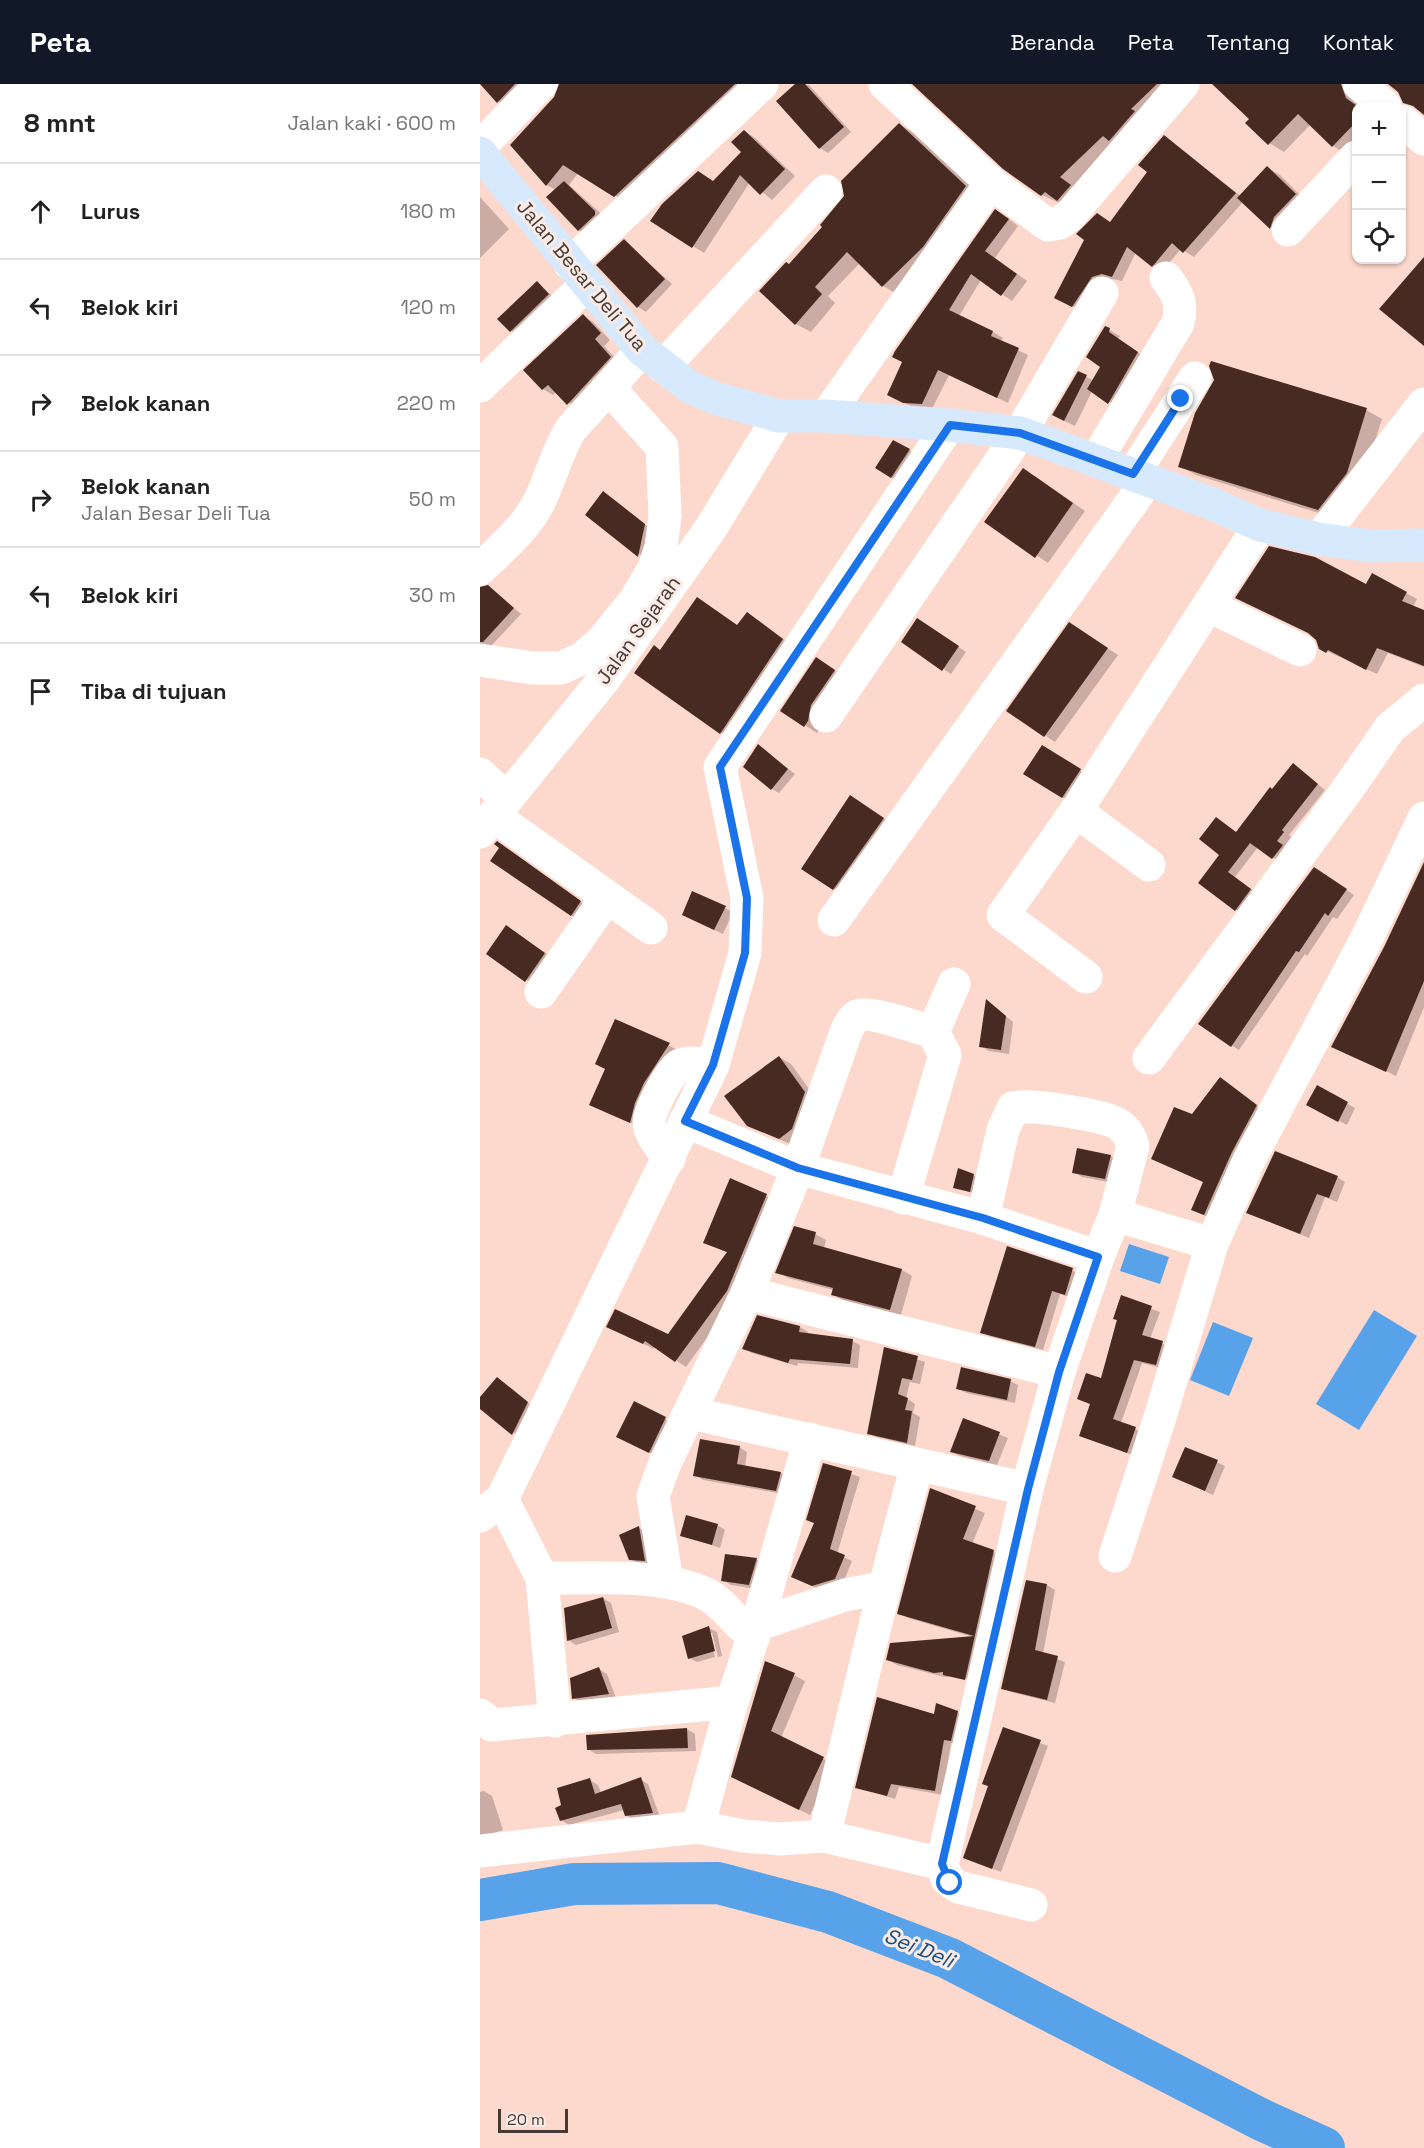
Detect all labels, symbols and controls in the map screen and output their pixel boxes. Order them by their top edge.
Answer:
text: Peta [30,24,91,60]
text: Beranda [1010,29,1095,56]
text: Peta [1128,29,1174,56]
text: Tentang [1207,29,1290,56]
text: Kontak [1323,29,1394,56]
map controls [1352,102,1406,264]
button: + [1352,102,1406,156]
text: 8 mnt [24,106,96,140]
text: Jalan kaki · 600 m [287,110,456,136]
button: − [1352,156,1406,210]
street label: Jalan Besar Deli Tua [511,194,653,356]
icon: ahead [24,195,57,228]
text: Lurus [81,197,140,225]
text: 180 m [400,198,456,224]
button: locate [1352,210,1406,264]
icon: left [24,291,57,324]
text: Belok kiri [81,293,178,321]
text: 120 m [400,294,456,320]
route end [1167,385,1193,411]
icon: right [24,387,57,420]
text: Belok kanan [81,389,210,417]
text: 220 m [397,390,456,416]
text: Belok kanan [81,472,210,500]
icon: right [24,483,57,516]
text: 50 m [409,486,456,512]
text: Jalan Besar Deli Tua [81,500,271,526]
street label: Jalan Sejarah [590,571,686,689]
icon: left [24,579,57,612]
text: Belok kiri [81,581,178,609]
text: 30 m [409,582,456,608]
icon: arrive [24,675,57,708]
text: Tiba di tujuan [81,677,227,705]
route start [936,1869,962,1895]
water label: Sei Deli [881,1921,960,1975]
scale bar [498,2106,568,2134]
text: 20 m [507,2109,545,2130]

